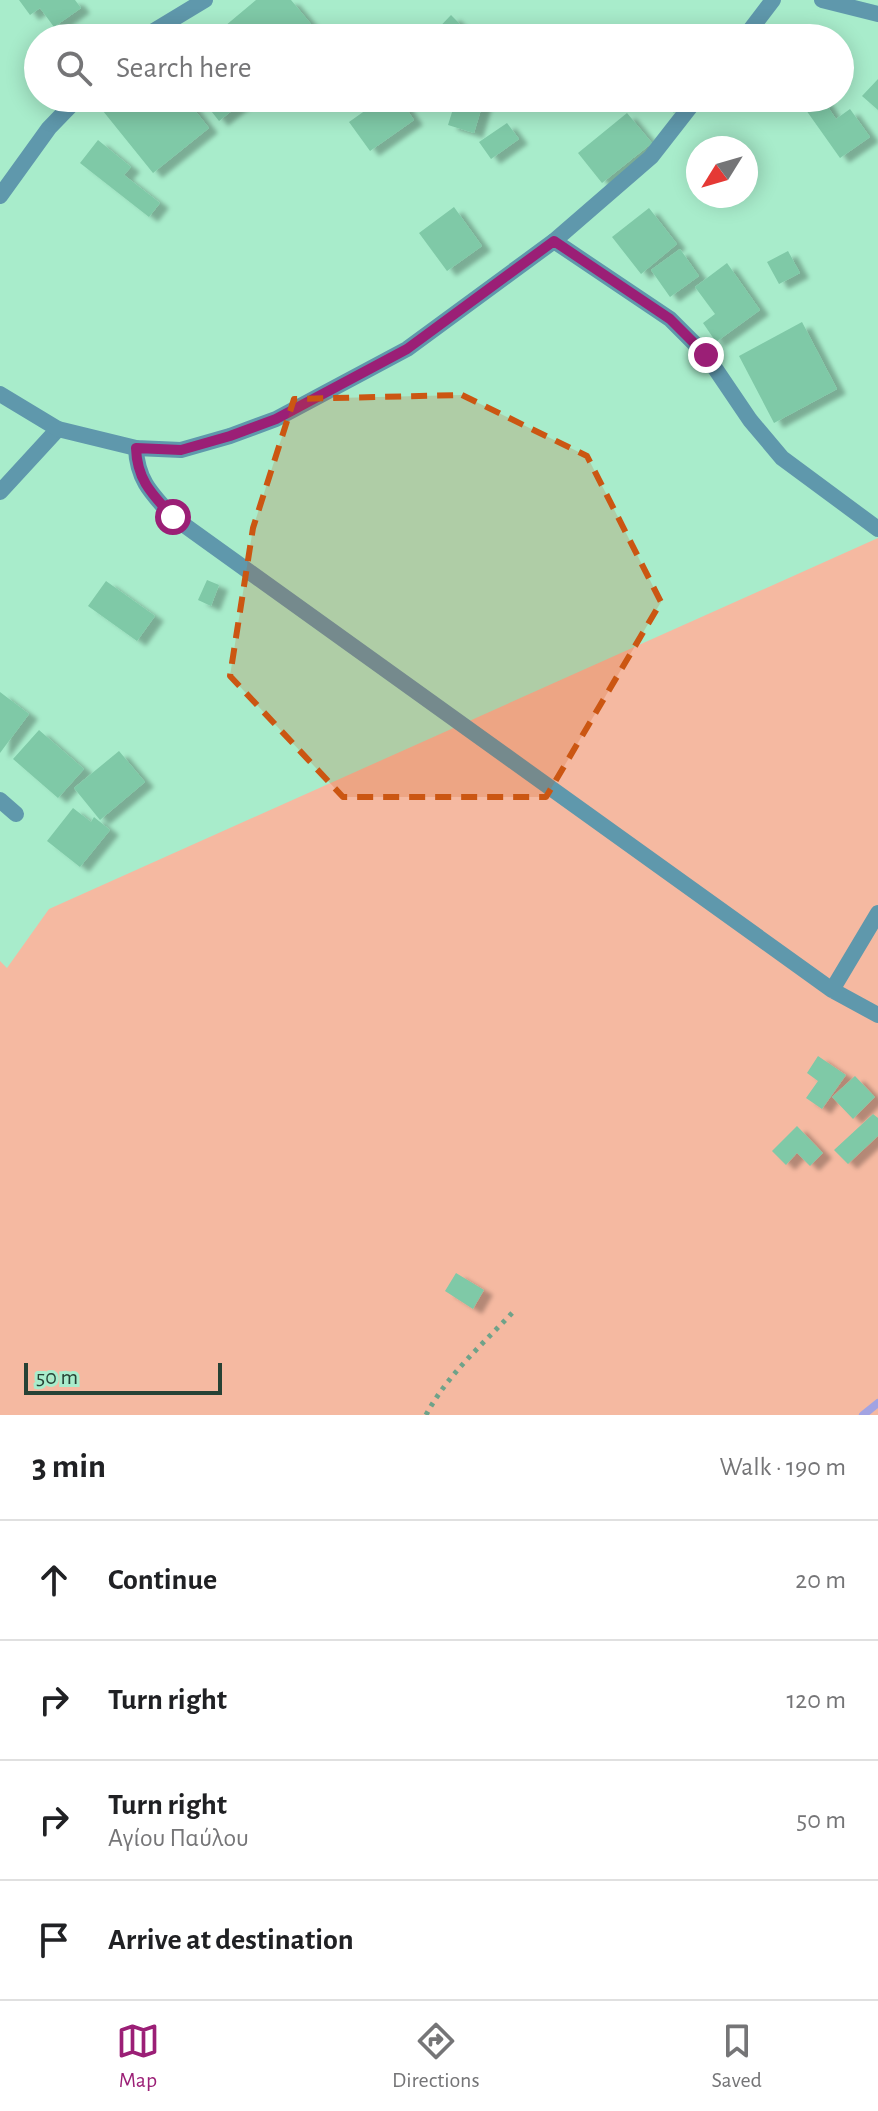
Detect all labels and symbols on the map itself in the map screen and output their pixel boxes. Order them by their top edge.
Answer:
north arrow [686,136,758,208]
route end [688,337,724,373]
route start [155,499,191,535]
scale bar [24,1359,222,1395]

